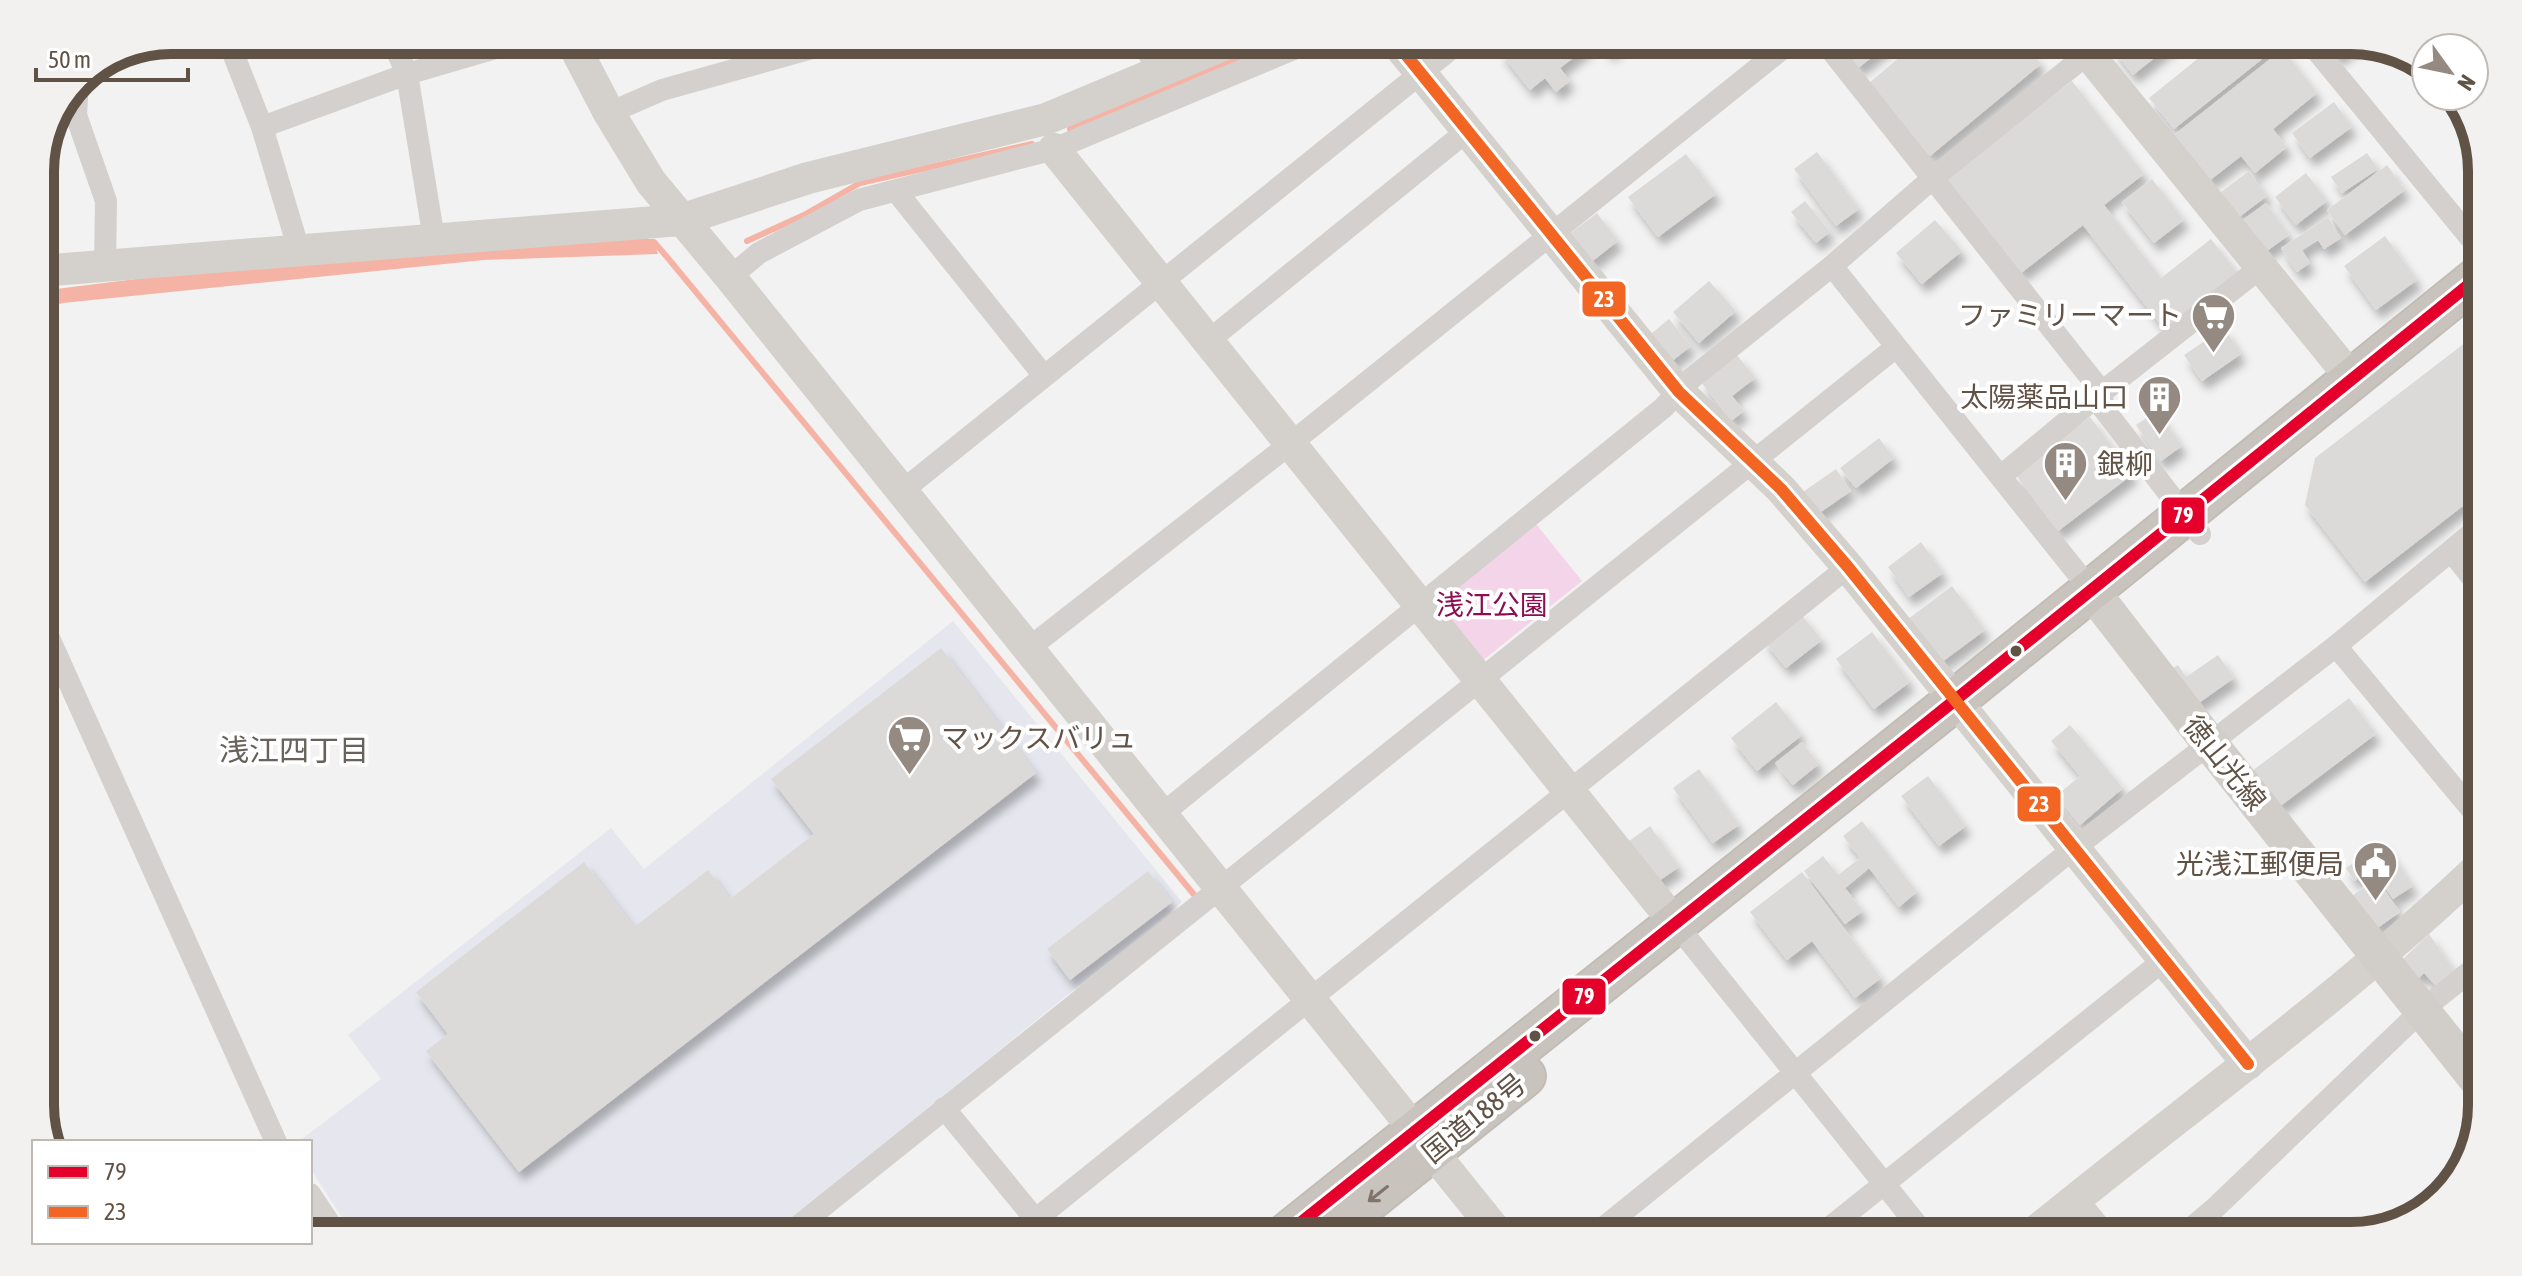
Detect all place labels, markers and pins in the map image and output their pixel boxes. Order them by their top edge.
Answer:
supermarket icon: ファミリーマート [2189,291,2237,354]
place label: ファミリーマート [1958,299,2182,331]
building icon: 太陽薬品山口 [2135,373,2183,436]
place label: 太陽薬品山口 [1960,381,2128,413]
building icon: 銀柳 [2042,440,2090,503]
place label: 銀柳 [2097,448,2153,480]
unlabelled marker [2008,643,2024,659]
supermarket icon: マックスバリュ [886,714,934,777]
place label: マックスバリュ [941,722,1136,754]
public building icon: 光浅江郵便局 [2351,840,2399,903]
place label: 光浅江郵便局 [2176,848,2344,880]
unlabelled marker [1527,1028,1543,1044]

